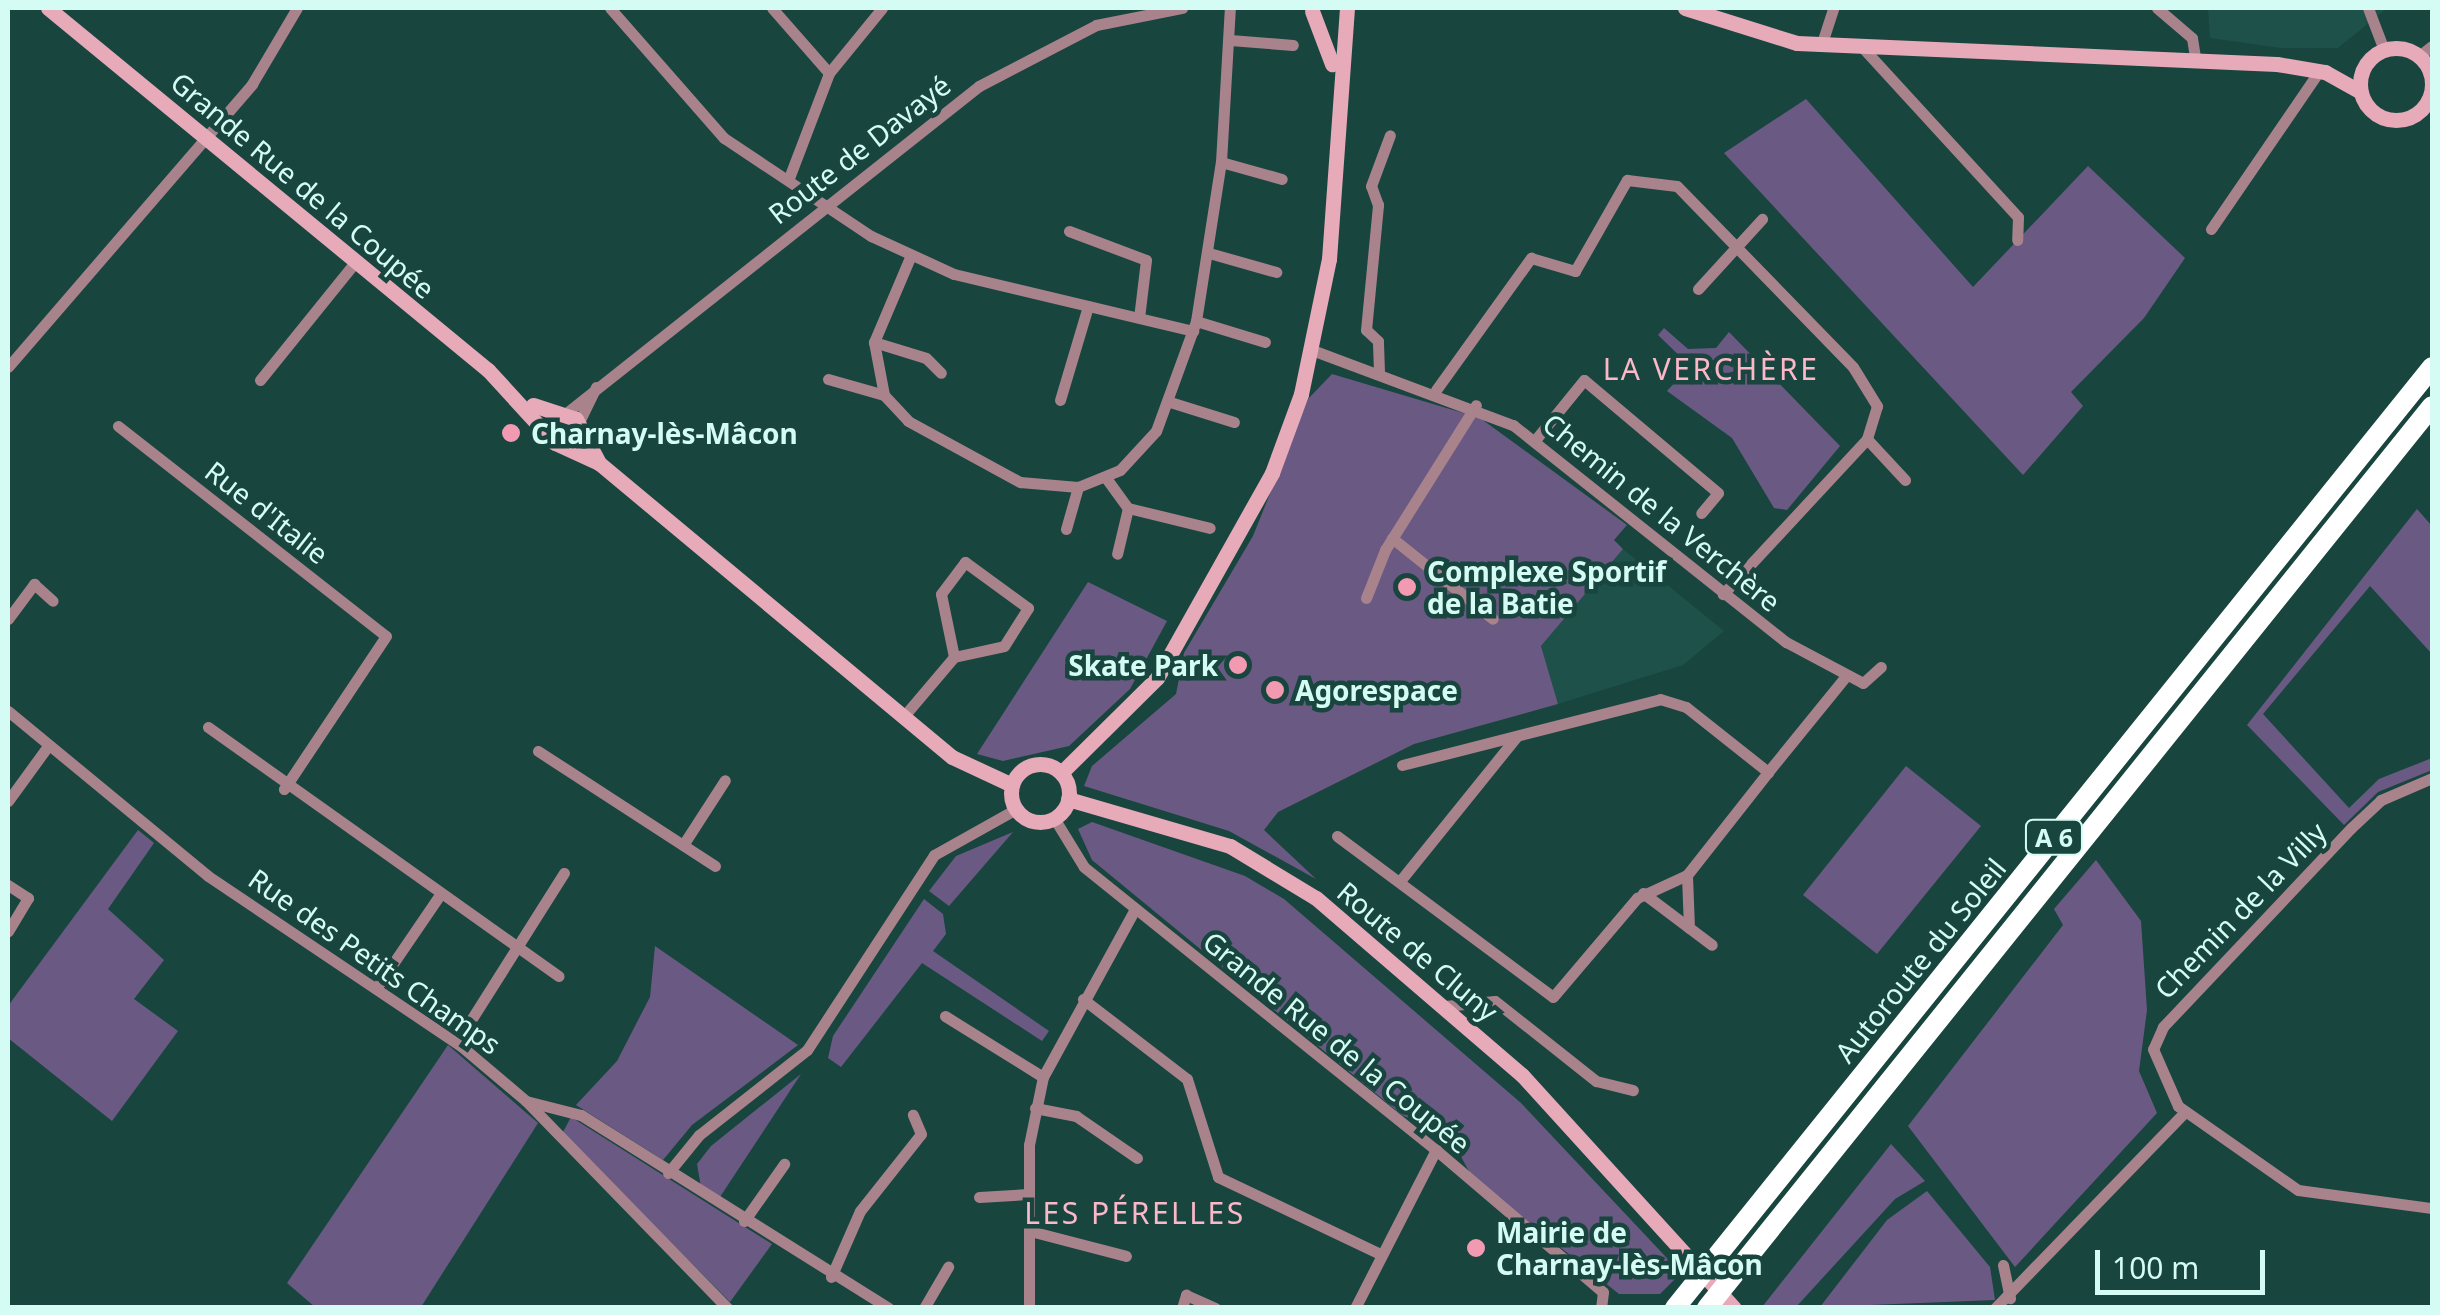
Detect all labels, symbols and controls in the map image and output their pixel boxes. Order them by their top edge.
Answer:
street label: Grande Rue de la Coupée [164,65,442,305]
street label: Route de Davayé [761,68,957,230]
district label: LA VERCHÈRE [1603,351,1819,387]
street label: Chemin de la Verchère [1537,406,1787,618]
place label: Charnay-lès-Mâcon [531,416,798,450]
marker: Charnay-lès-Mâcon [500,422,522,444]
street label: Rue d'Italie [199,454,335,570]
place label: Complexe Sportif de la Batie [1427,554,1666,620]
marker: Complexe Sportif de la Batie [1396,576,1418,598]
place label: Skate Park [1068,648,1218,682]
marker: Skate Park [1227,654,1249,676]
place label: Agorespace [1295,673,1458,707]
marker: Agorespace [1264,679,1286,701]
street label: Chemin de la Villy [2147,815,2333,1005]
road number: A 6 [2024,817,2084,857]
street label: Autoroute du Soleil [1828,851,2012,1069]
street label: Rue des Petits Champs [243,861,507,1061]
street label: Route de Cluny [1331,874,1505,1028]
street label: Grande Rue de la Coupée [1197,924,1477,1160]
district label: LES PÉRELLES [1024,1195,1246,1231]
place label: Mairie de Charnay-lès-Mâcon [1496,1215,1763,1281]
scale bar [2100,1230,2270,1292]
marker: Mairie de Charnay-lès-Mâcon [1465,1237,1487,1259]
text: 100 m [2112,1247,2199,1288]

